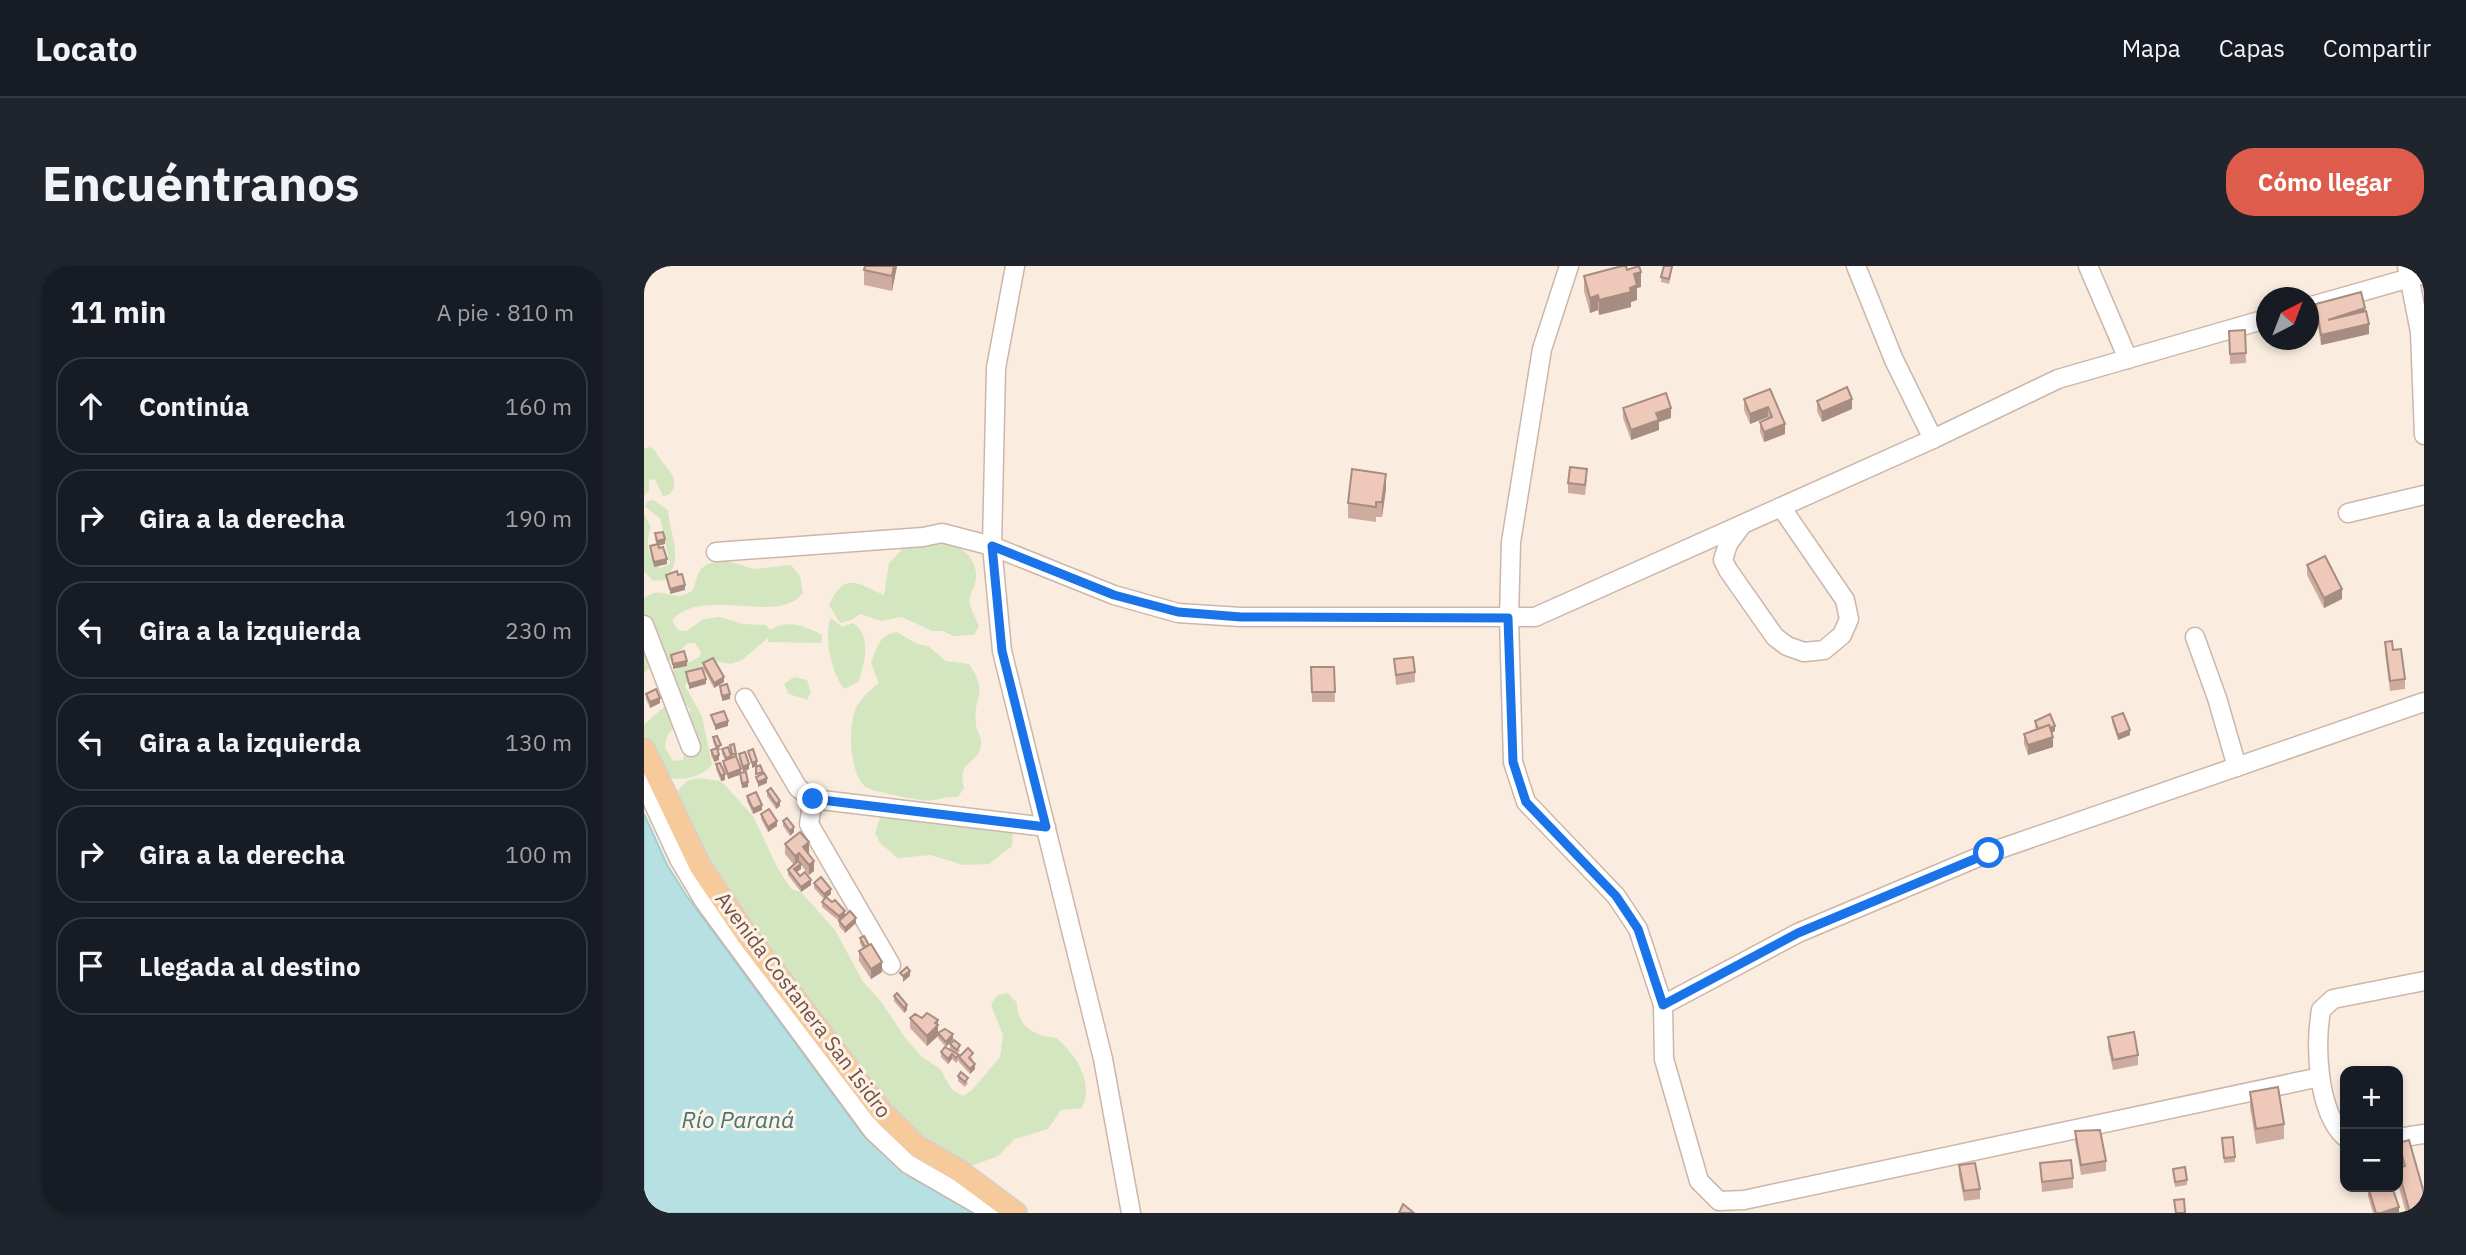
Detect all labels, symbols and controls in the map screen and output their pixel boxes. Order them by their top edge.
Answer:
text: Locato [35,27,138,70]
text: Mapa [2122,32,2181,64]
text: Capas [2219,32,2285,64]
text: Compartir [2323,32,2431,64]
button: Cómo llegar [2226,148,2424,216]
text: Encuéntranos [42,151,360,214]
north arrow [2256,287,2319,350]
text: 11 min [70,292,166,331]
text: A pie · 810 m [437,297,574,327]
icon: ahead [72,387,110,425]
text: Continúa [139,389,249,423]
text: 160 m [505,391,572,421]
icon: right [72,499,110,537]
text: Gira a la derecha [139,501,345,535]
text: 190 m [505,503,572,533]
icon: left [72,611,110,649]
text: Gira a la izquierda [139,613,361,647]
text: 230 m [505,615,572,645]
icon: left [72,723,110,761]
text: Gira a la izquierda [139,725,361,759]
text: 130 m [505,727,572,757]
route end [797,783,828,814]
icon: right [72,835,110,873]
text: Gira a la derecha [139,837,345,871]
route start [1973,837,2004,868]
text: 100 m [505,839,572,869]
street label: Avenida Costanera San Isidro [709,885,898,1123]
icon: arrive [72,947,110,985]
text: Llegada al destino [139,949,361,983]
map controls [2340,1066,2403,1192]
button: + [2340,1066,2403,1129]
water label: Río Paraná [681,1104,795,1134]
button: − [2340,1129,2403,1192]

